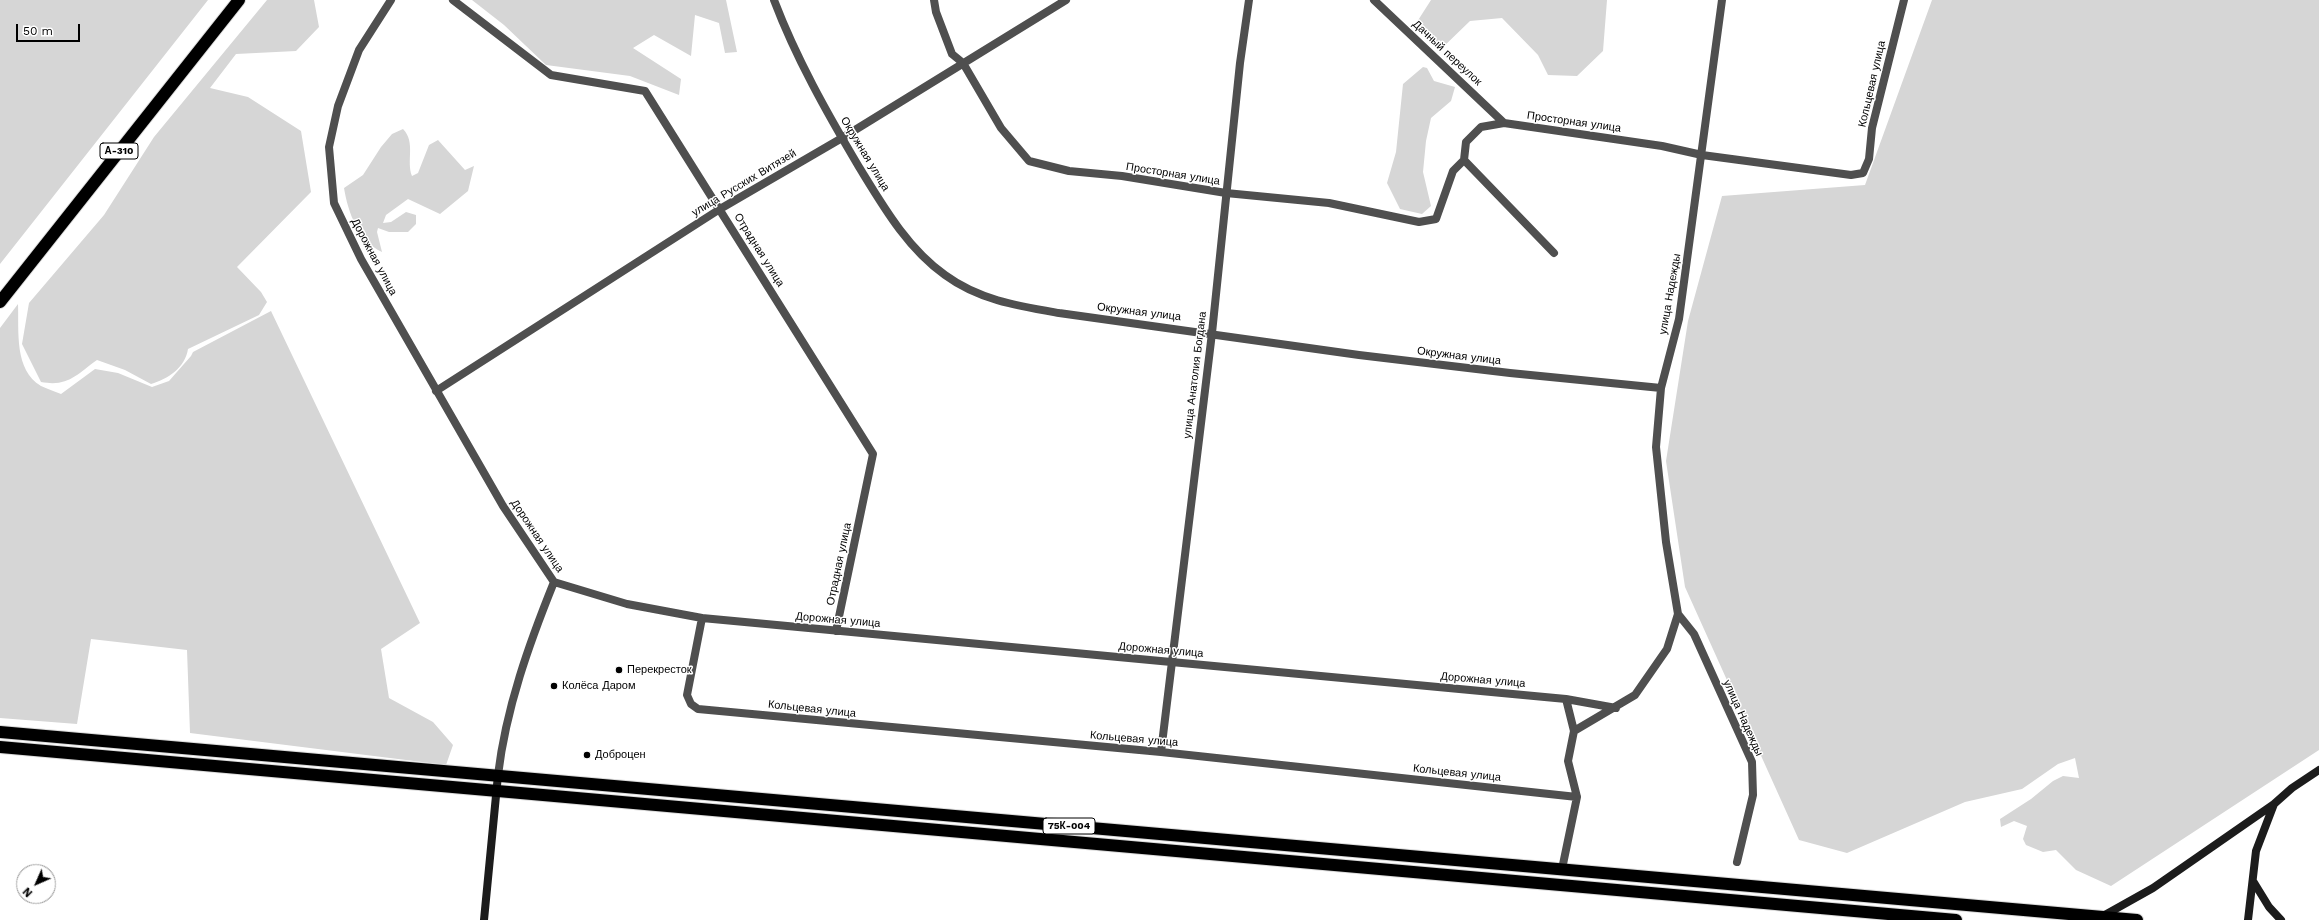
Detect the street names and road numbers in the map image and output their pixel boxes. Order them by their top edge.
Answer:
street label: Дачный переулок [1410,18,1484,88]
street label: Кольцевая улица [1856,39,1888,129]
street label: Просторная улица [1526,109,1622,135]
street label: Окружная улица [838,114,892,194]
road number: А-310 [100,143,138,159]
street label: улица Русских Витязей [689,147,799,219]
street label: Просторная улица [1125,160,1221,188]
street label: Отрадная улица [731,211,787,289]
street label: Дорожная улица [348,216,400,298]
street label: улица Надежды [1656,252,1684,336]
street label: Окружная улица [1096,300,1182,324]
street label: улица Анатолия Богдана [1181,311,1209,439]
street label: Окружная улица [1416,344,1502,368]
street label: Дорожная улица [508,497,566,575]
street label: Отрадная улица [824,521,854,607]
street label: Дорожная улица [795,610,881,630]
street label: Дорожная улица [1118,640,1204,660]
street label: Дорожная улица [1440,670,1526,690]
street label: улица Надежды [1720,678,1766,758]
street label: Кольцевая улица [767,698,857,720]
street label: Кольцевая улица [1089,729,1179,749]
street label: Кольцевая улица [1412,762,1502,784]
road number: 75К-004 [1043,818,1095,834]

